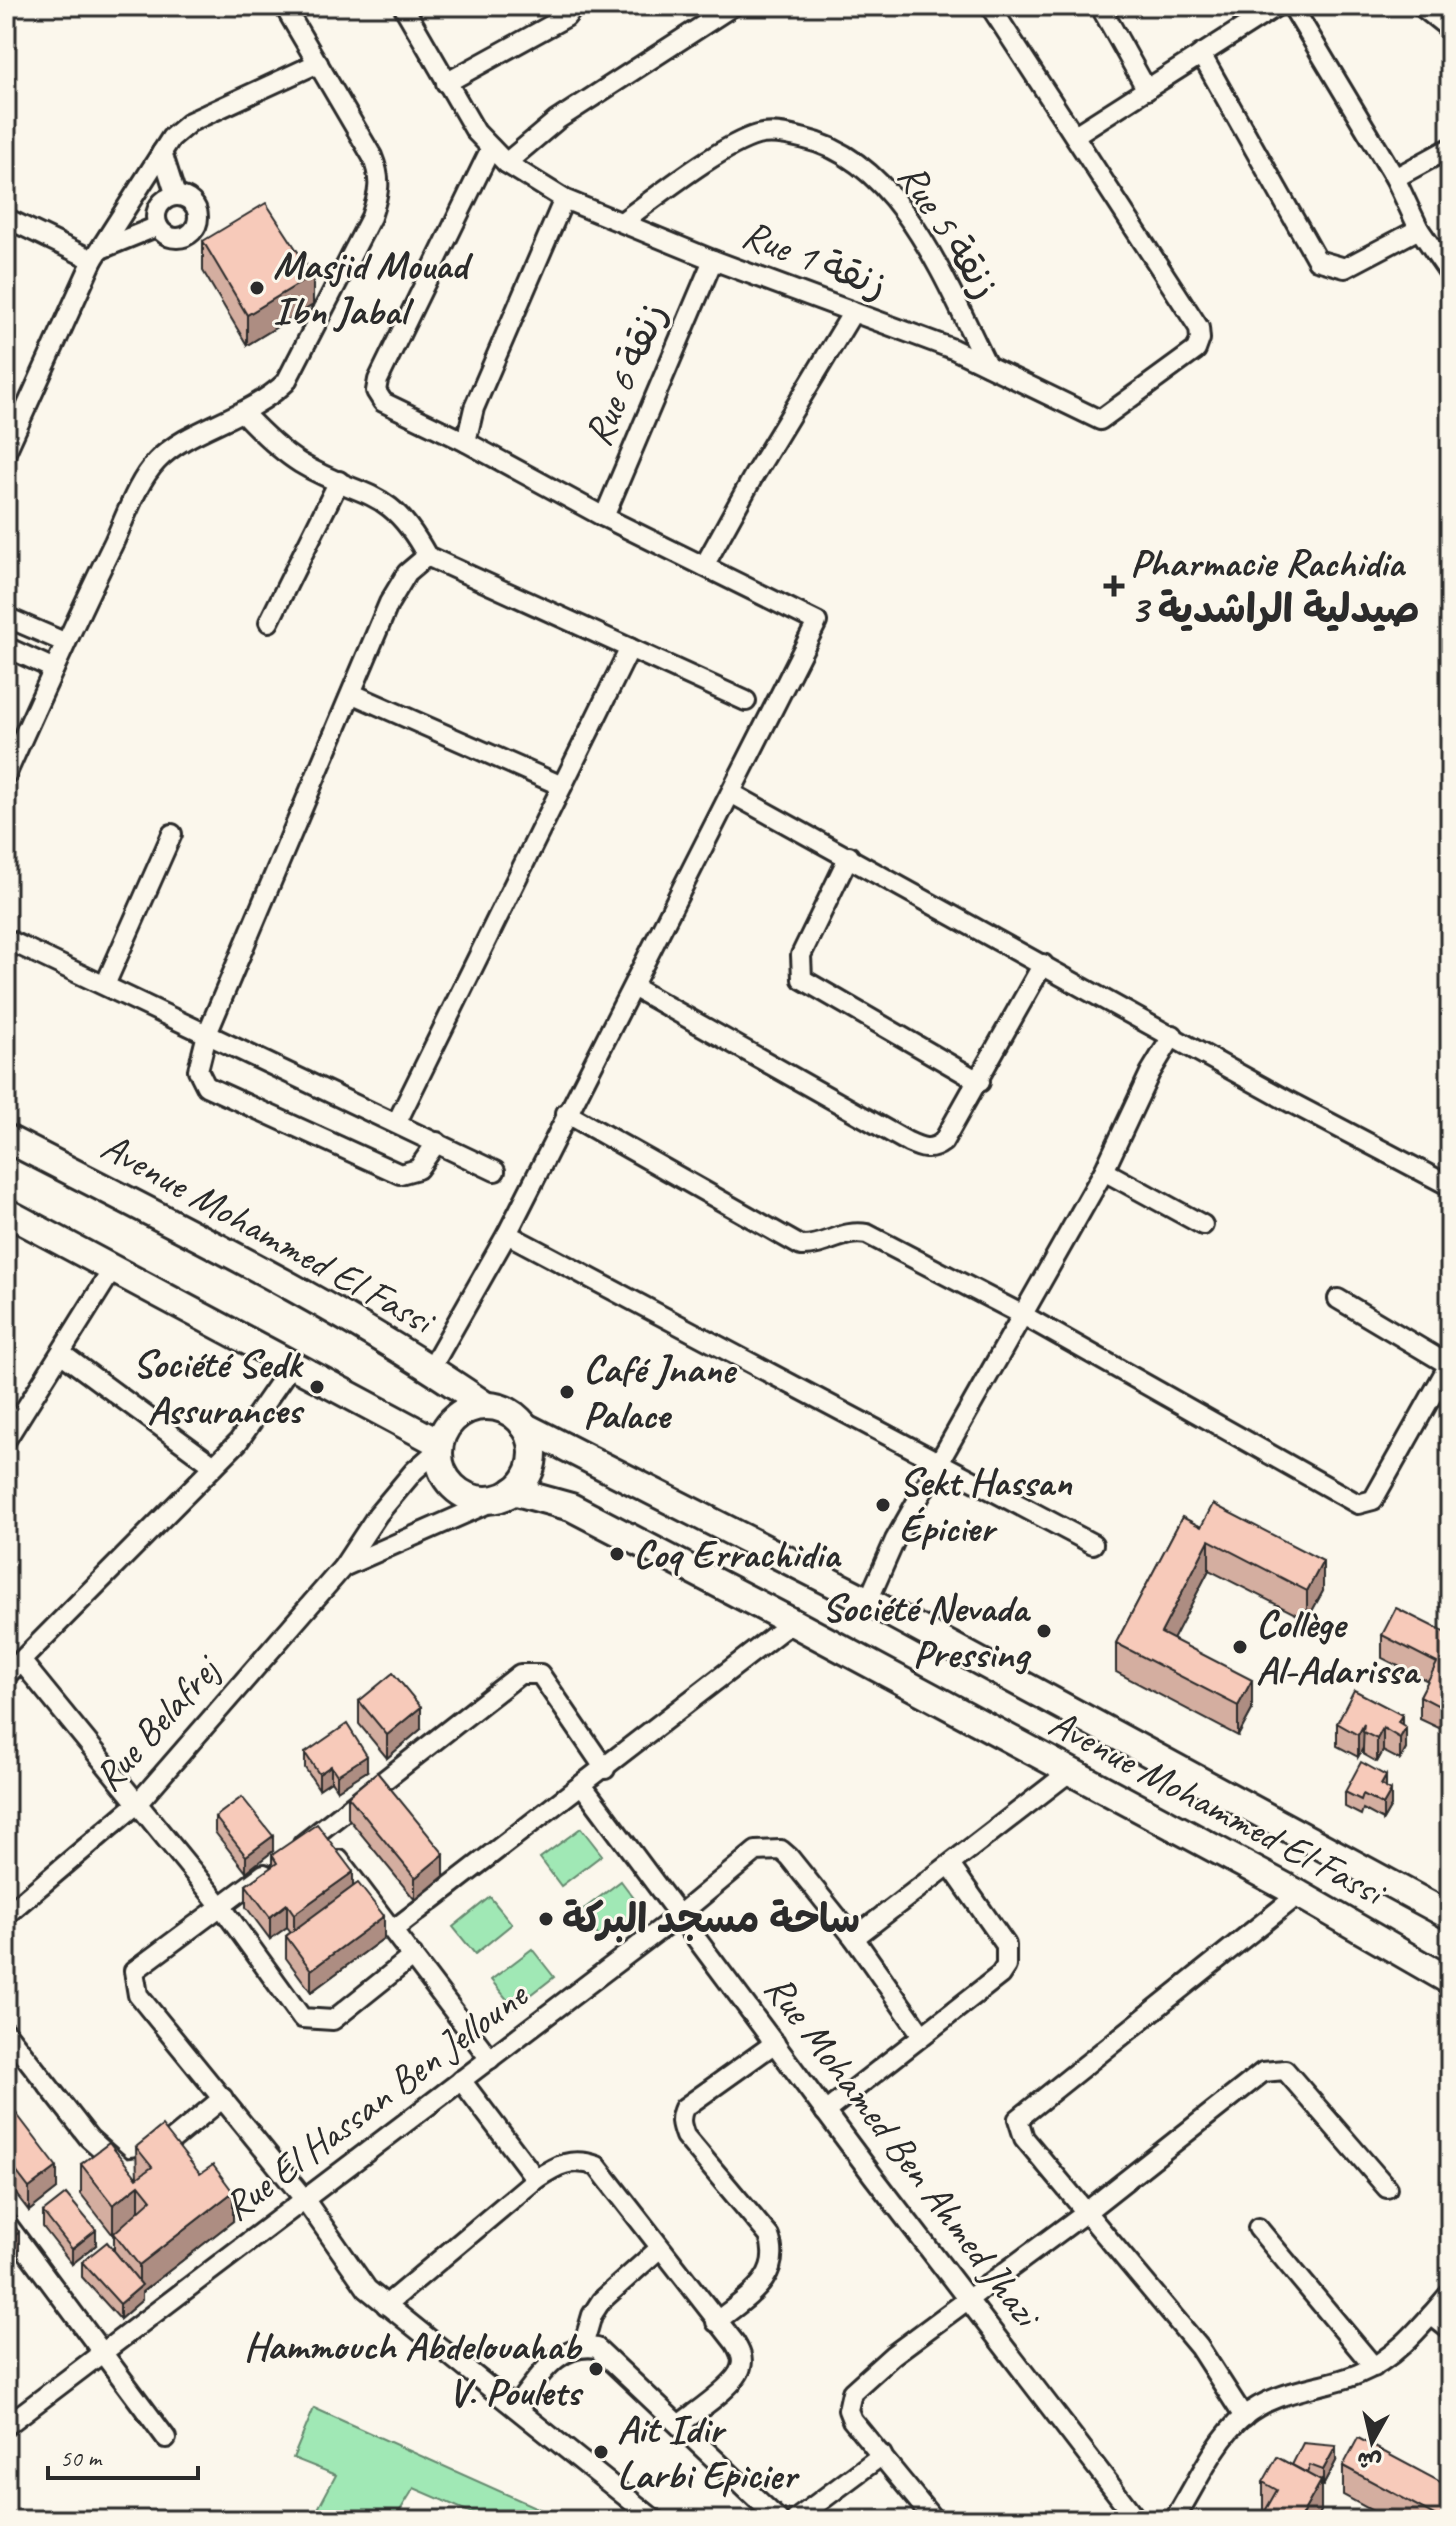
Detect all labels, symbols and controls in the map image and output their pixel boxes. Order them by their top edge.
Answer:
street label: Rue 5 زنقة [887,154,1011,308]
street label: Rue 1 زنقة [736,209,894,309]
place label: Masjid Mouad Ibn Jabal [273,240,474,336]
marker: Masjid Mouad Ibn Jabal [248,279,266,297]
street label: Rue 6 زنقة [572,295,678,453]
place label: Pharmacie Rachidia 3 صيدلية الراشدية [1130,538,1420,634]
marker: Pharmacie Rachidia 3 صيدلية الراشدية [1105,577,1123,595]
street label: Avenue Mohammed El Fassi [93,1121,445,1347]
place label: Société Sedk Assurances [132,1339,305,1435]
place label: Café Jnane Palace [583,1344,737,1440]
marker: Société Sedk Assurances [308,1378,326,1396]
marker: Café Jnane Palace [558,1383,576,1401]
place label: Sekt Hassan Épicier [899,1457,1072,1553]
marker: Sekt Hassan Épicier [874,1496,892,1514]
place label: Coq Errachidia [633,1529,842,1579]
marker: Coq Errachidia [608,1545,626,1563]
place label: Société Nevada Pressing [822,1583,1031,1679]
place label: Collège Al-Adarissa [1256,1599,1421,1695]
marker: Société Nevada Pressing [1035,1622,1053,1640]
marker: Collège Al-Adarissa [1231,1638,1249,1656]
street label: Rue Belafrej [83,1644,232,1801]
street label: Avenue Mohammed El Fassi [1041,1698,1395,1918]
place label: ساحة مسجد البركة [562,1894,860,1944]
marker: ساحة مسجد البركة [537,1910,555,1928]
street label: Rue Mohamed Ben Ahmed Jhazi [754,1965,1053,2339]
street label: Rue El Hassan Ben Jelloune [213,1969,539,2231]
place label: Hammouch Abdelouahab V. Poulets [244,2321,584,2417]
marker: Hammouch Abdelouahab V. Poulets [587,2360,605,2378]
north arrow [1332,2402,1412,2482]
place label: Ait Idir Larbi Epicier [617,2404,801,2500]
scale bar [48,2430,198,2480]
text: 50 m [60,2443,103,2473]
marker: Ait Idir Larbi Epicier [592,2443,610,2461]
text: ش [1355,2445,1383,2476]

